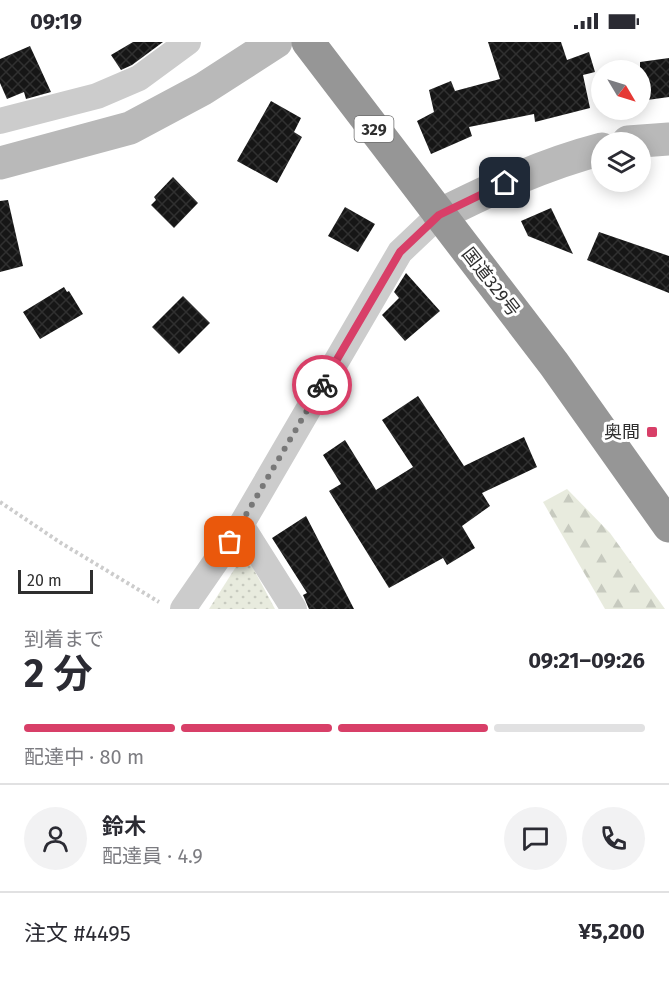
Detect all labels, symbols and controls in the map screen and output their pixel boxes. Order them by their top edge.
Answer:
text: 09:19 [30,8,82,35]
north arrow [591,60,651,120]
map controls [591,60,651,192]
road number: 329 [354,116,394,142]
button: layers [591,132,651,192]
pin [479,157,530,208]
icon: home [488,166,521,199]
street label: 国道329号 [457,243,525,321]
courier [292,355,352,415]
icon: bike [306,369,339,402]
place label: 奥間 [604,421,640,443]
marker: 奥間 [645,425,659,439]
pin [204,516,255,567]
icon: bag [213,525,246,558]
scale bar [18,567,93,594]
text: 20 m [27,571,62,590]
text: 到着まで [24,627,104,651]
text: 09:21–09:26 [528,647,645,674]
text: 2 分 [24,651,92,697]
text: 配達中 · 80 m [24,745,144,769]
button: person [24,807,87,870]
button: chat [504,807,567,870]
button: phone [582,807,645,870]
text: 鈴木 [102,813,146,840]
text: 配達員 · 4.9 [102,844,203,868]
text: ¥5,200 [579,918,645,945]
text: 注文 #4495 [24,920,131,947]

